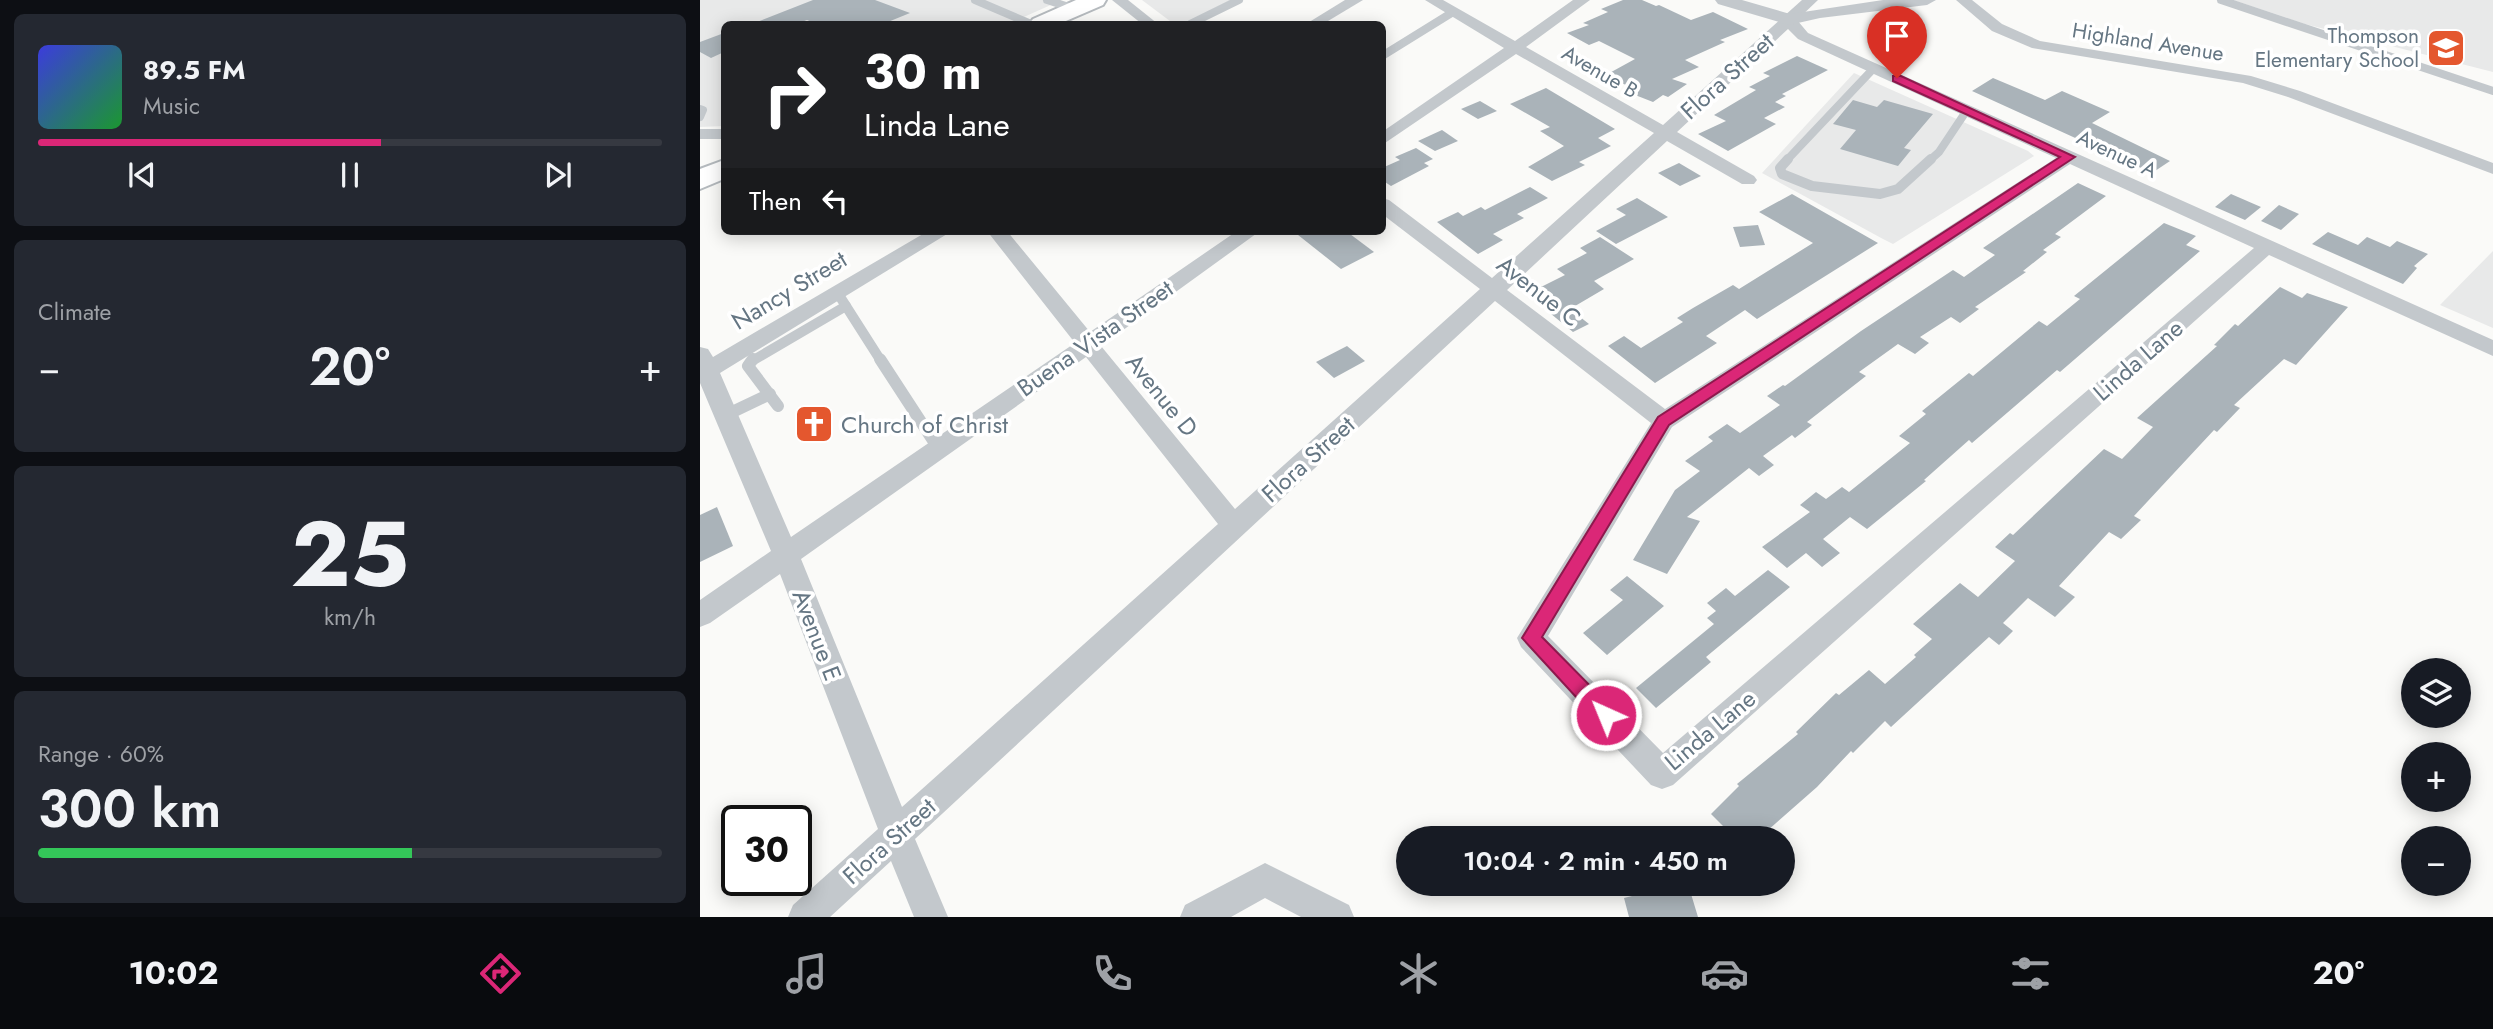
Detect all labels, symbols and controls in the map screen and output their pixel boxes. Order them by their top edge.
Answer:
pin [1867,6,1927,78]
street label: Highland Avenue [2070,15,2226,69]
icon: arrive [1878,17,1916,55]
place label: Thompson Elementary School [2255,21,2419,75]
street label: Flora Street [1673,24,1782,127]
school or university icon: Thompson Elementary School [2425,27,2467,69]
text: 30 m [864,37,982,107]
street label: Avenue B [1556,38,1644,106]
icon: right [749,49,840,140]
text: 89.5 FM [143,51,245,89]
text: Music [143,89,200,123]
text: Linda Lane [864,102,1010,148]
street label: Avenue A [2072,122,2162,186]
icon: previous [123,156,161,194]
icon: pause [331,156,369,194]
icon: next [539,156,577,194]
text: Then [749,182,802,220]
icon: left [816,182,854,220]
street label: Nancy Street [725,242,854,338]
street label: Avenue C [1489,247,1589,335]
street label: Buena Vista Street [1010,271,1180,405]
text: Climate [38,295,111,329]
street label: Linda Lane [2085,311,2191,409]
text: 20° [309,329,390,405]
text: − [38,340,60,395]
text: + [639,340,662,395]
street label: Avenue D [1117,346,1207,444]
church icon: Church of Christ [793,403,835,445]
place label: Church of Christ [841,407,1008,442]
street label: Flora Street [1254,407,1363,510]
text: 25 [291,489,409,620]
street label: Avenue E [784,584,850,686]
text: km/h [324,600,376,634]
map controls [2401,658,2471,896]
button: layers [2401,658,2471,728]
position arrow [1569,678,1643,752]
street label: Linda Lane [1657,681,1763,779]
text: Range · 60% [38,737,164,771]
button: + [2401,742,2471,812]
text: 300 km [38,771,221,847]
street label: Flora Street [835,789,944,892]
speed limit sign: 30 [721,805,812,896]
button: − [2401,826,2471,896]
text: 10:04 · 2 min · 450 m [1463,842,1728,880]
icon: directions [476,949,525,998]
icon: music [782,949,831,998]
icon: phone [1088,949,1137,998]
icon: climate [1394,949,1443,998]
icon: car [1700,949,1749,998]
icon: filters [2006,949,2055,998]
text: 10:02 [129,950,219,996]
text: 20° [2313,950,2364,996]

